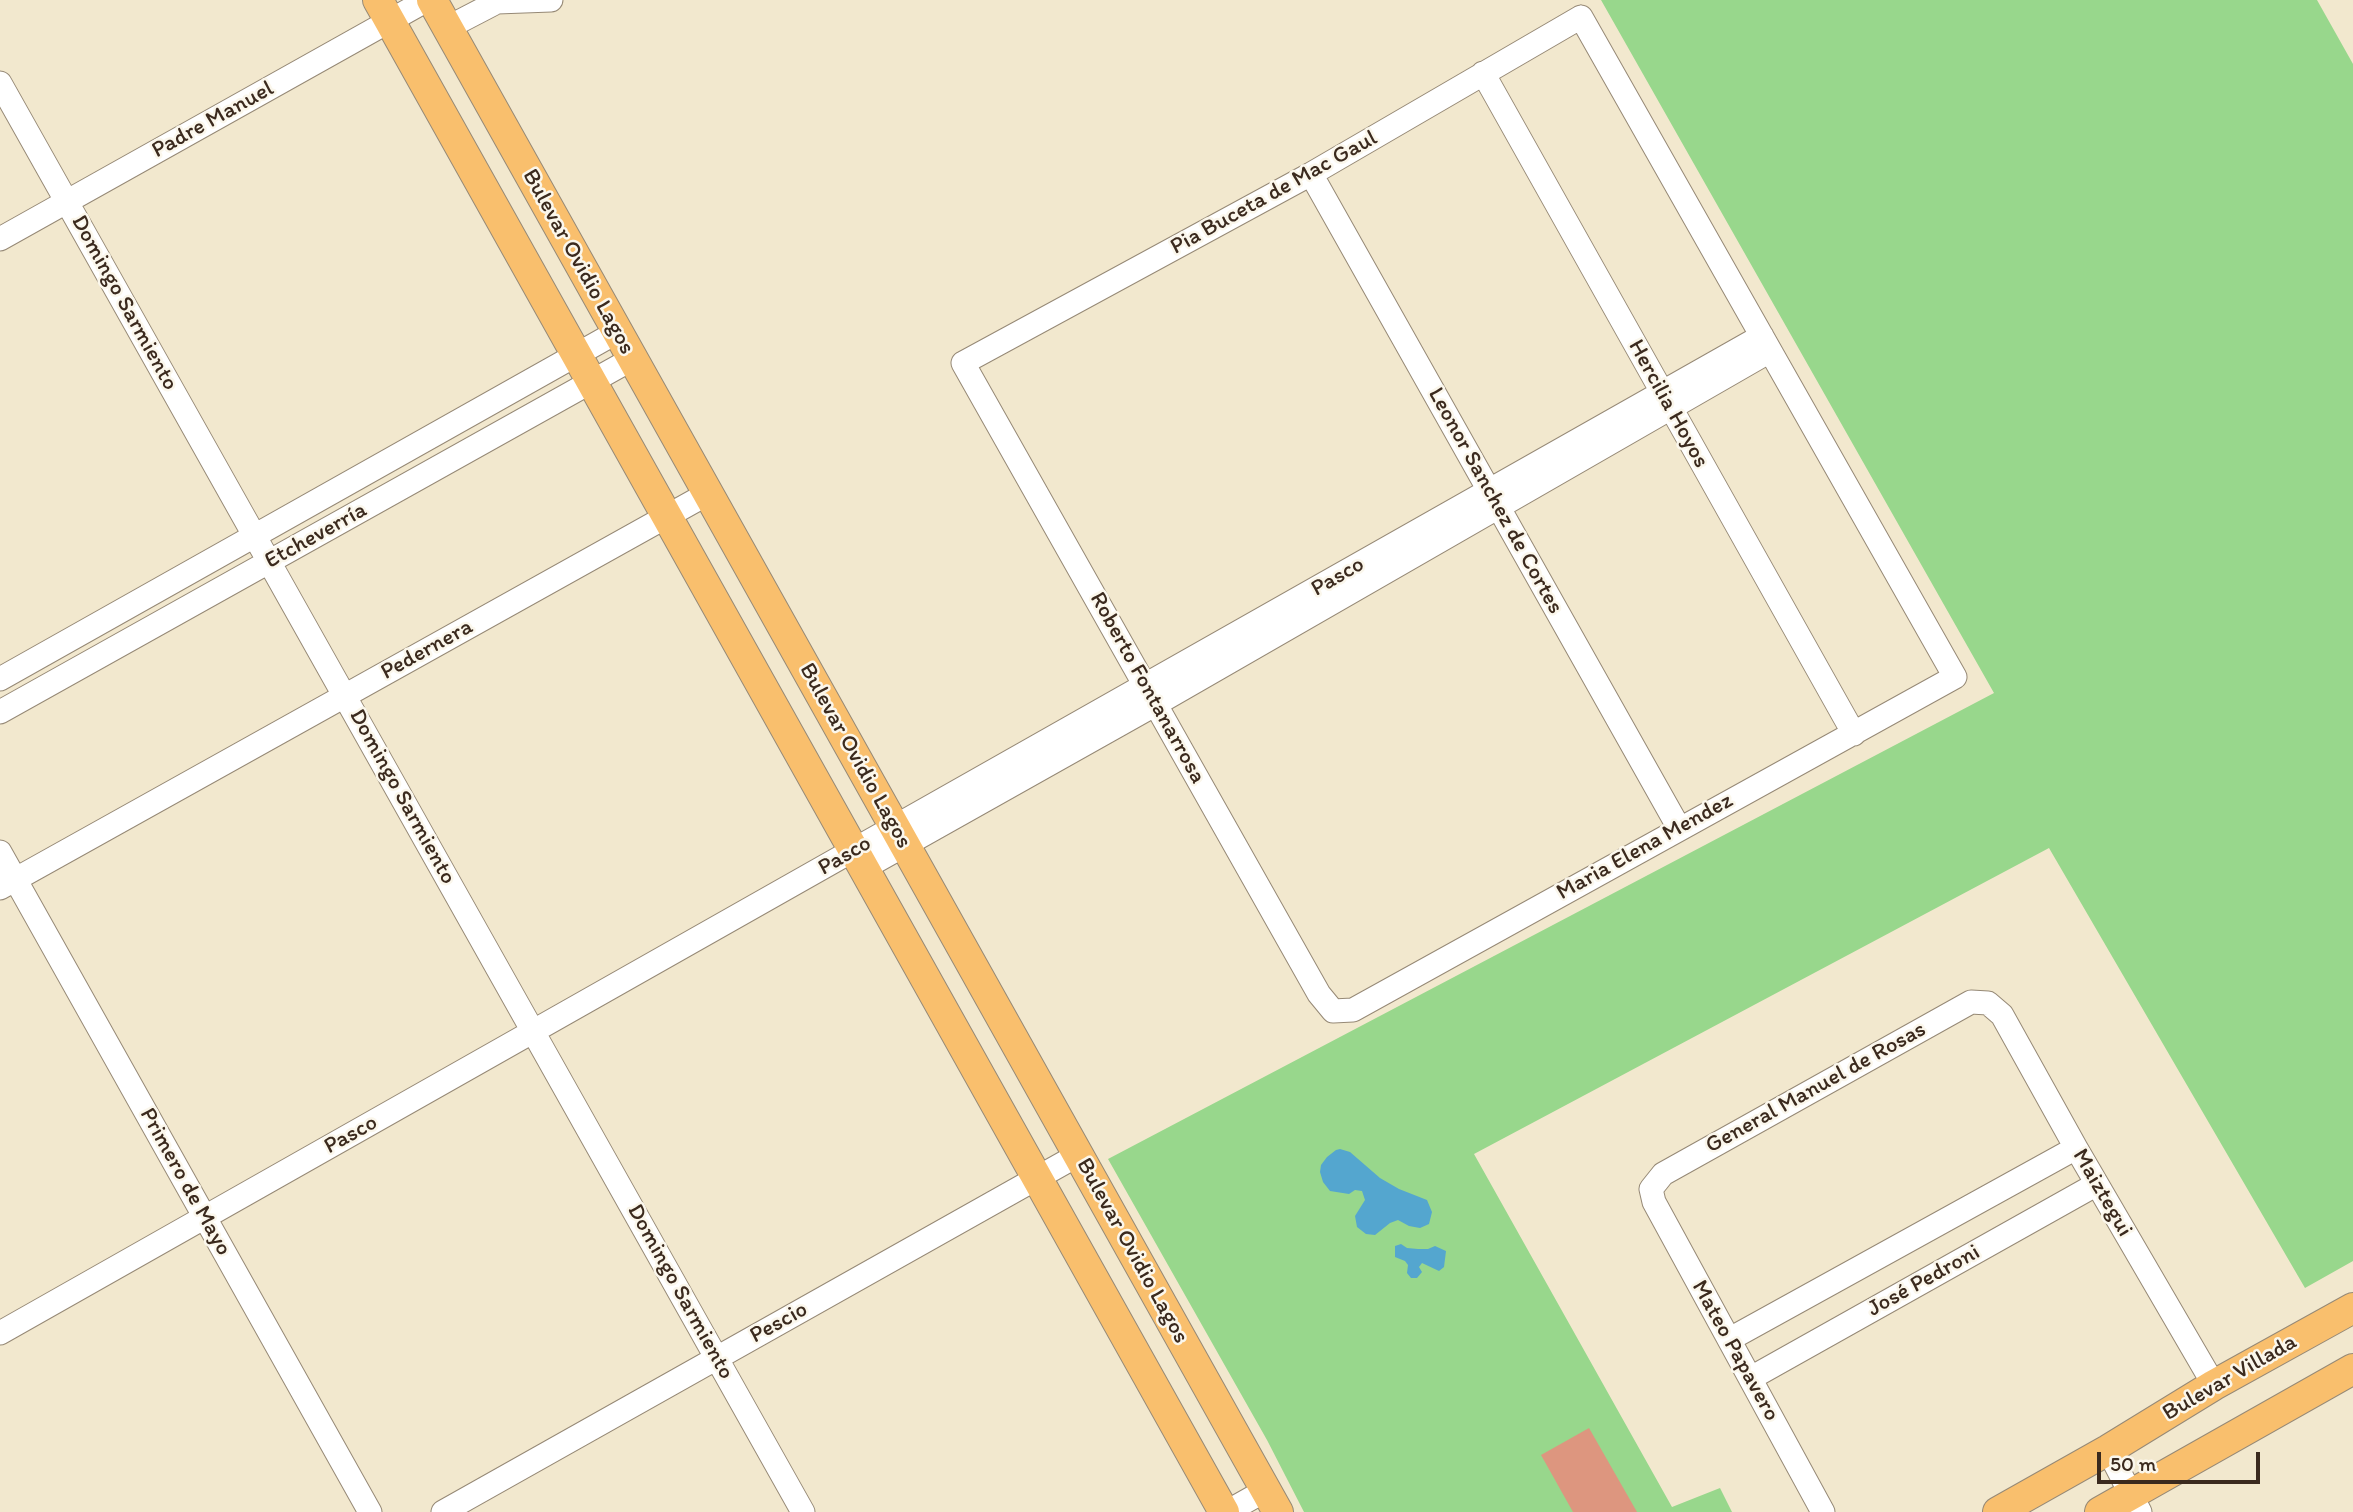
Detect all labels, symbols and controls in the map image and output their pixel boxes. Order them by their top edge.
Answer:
street label: Padre Manuel [147,75,279,165]
street label: Pia Buceta de Mac Gaul [1166,125,1382,261]
street label: Bulevar Ovidio Lagos [516,165,640,359]
street label: Domingo Sarmiento [64,211,184,395]
street label: Hercilia Hoyos [1621,335,1715,473]
street label: Leonor Sanchez de Cortes [1421,383,1569,619]
street label: Etcheverría [260,497,372,575]
street label: Pasco [1307,551,1369,603]
street label: Roberto Fontanarrosa [1083,587,1211,789]
street label: Pedernera [376,613,478,687]
street label: Bulevar Ovidio Lagos [793,659,917,853]
street label: Domingo Sarmiento [342,705,462,889]
street label: Maria Elena Mendez [1552,787,1738,907]
street label: Pasco [814,830,876,882]
street label: General Manuel de Rosas [1701,1016,1931,1160]
street label: Primero de Mayo [133,1103,237,1261]
street label: Pasco [319,1109,383,1161]
street label: Maiztegui [2066,1144,2138,1242]
street label: Bulevar Ovidio Lagos [1070,1154,1194,1348]
street label: Domingo Sarmiento [620,1200,740,1384]
street label: José Pedroni [1863,1239,1985,1323]
street label: Mateo Papavero [1685,1276,1785,1426]
street label: Pescio [745,1296,813,1350]
street label: Bulevar Villada [2158,1329,2302,1427]
scale bar [2101,1438,2264,1482]
text: 50 m [2110,1451,2156,1476]

